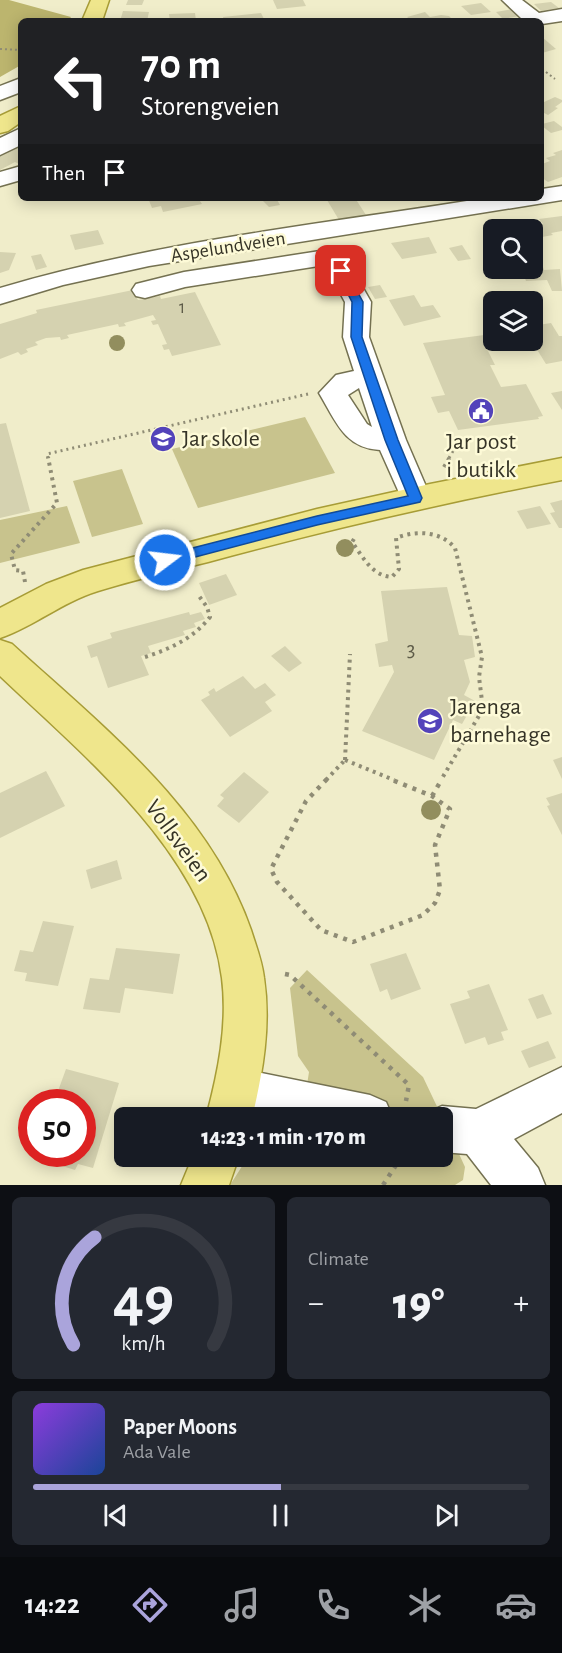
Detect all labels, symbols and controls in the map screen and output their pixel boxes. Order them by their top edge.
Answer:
icon: left [42,42,120,120]
text: 70 m [141,44,221,86]
text: Storengveien [141,93,280,120]
icon: arrive [98,156,131,189]
text: Then [42,162,86,184]
map controls [483,219,543,351]
button: search [483,219,543,279]
street label: Aspelundveien [169,228,287,266]
pin [315,245,366,296]
icon: arrive [324,254,357,287]
button: layers [483,291,543,351]
house number: 1 [179,299,185,317]
public building icon: Jar post i butikk [466,396,496,426]
school or university icon: Jar skole [148,424,178,454]
place label: Jar skole [182,427,260,451]
place label: Jar post i butikk [446,430,516,482]
position arrow [133,528,197,592]
house number: 3 [407,639,415,660]
place label: Jarenga barnehage [450,695,551,747]
school or university icon: Jarenga barnehage [415,706,445,736]
street label: Vollsveien [140,795,216,887]
speed limit sign: 50 [18,1089,96,1167]
text: 14:23 · 1 min · 170 m [201,1126,366,1148]
text: Climate [308,1249,369,1269]
text: 49 [113,1269,174,1331]
text: 19° [393,1282,444,1327]
text: − [308,1287,324,1320]
text: + [513,1287,529,1320]
text: km/h [121,1333,166,1354]
text: Paper Moons [123,1416,237,1438]
text: Ada Vale [123,1442,191,1462]
icon: previous [99,1499,132,1532]
icon: pause [264,1499,297,1532]
icon: next [430,1499,463,1532]
icon: directions [129,1584,171,1626]
icon: music [221,1584,263,1626]
icon: phone [312,1584,354,1626]
icon: climate [404,1584,446,1626]
icon: car [495,1584,537,1626]
text: 14:22 [25,1591,80,1618]

